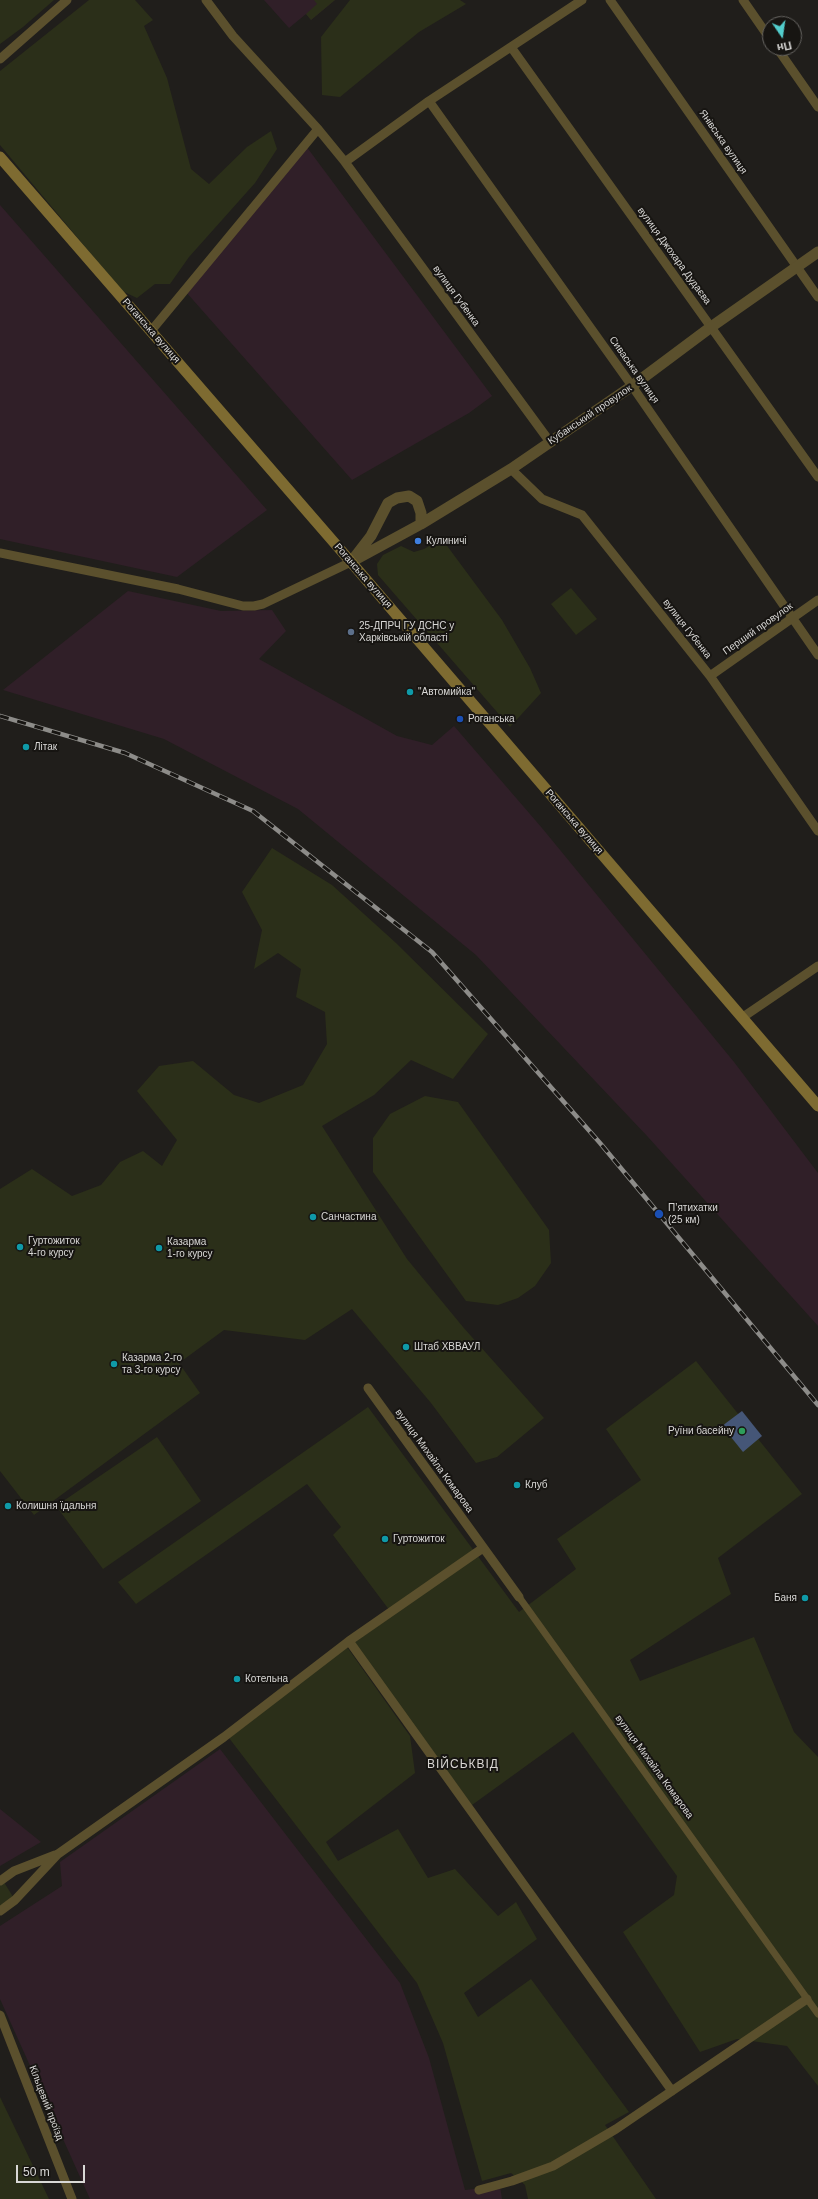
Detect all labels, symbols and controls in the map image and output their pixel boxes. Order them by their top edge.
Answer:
north arrow [762,16,802,56]
text: Пн [776,39,793,54]
street label: Янівська вулиця [696,108,750,176]
street label: вулиця Джохара Дудаєва [635,205,713,307]
street label: вулиця Губенка [430,263,482,329]
street label: Роганська вулиця [120,296,182,366]
street label: Сиваська вулиця [606,334,662,406]
street label: Кубанський провулок [546,383,634,447]
place label: Кулиничі [426,535,467,547]
marker: Кулиничі [413,536,423,546]
street label: Роганська вулиця [332,541,394,611]
street label: вулиця Губенка [660,597,714,661]
street label: Перший провулок [721,600,795,658]
place label: 25-ДПРЧ ГУ ДСНС у Харківській області [359,620,454,644]
marker: 25-ДПРЧ ГУ ДСНС у Харківській області [346,627,356,637]
place label: "Автомийка" [418,686,475,698]
marker: "Автомийка" [405,687,415,697]
place label: Роганська [468,713,515,725]
marker: Роганська [455,714,465,724]
place label: Літак [34,741,57,753]
marker: Літак [21,742,31,752]
street label: Роганська вулиця [543,787,605,857]
place label: Пʼятихатки (25 км) [668,1202,718,1226]
marker: Пʼятихатки (25 км) [653,1208,665,1220]
place label: Санчастина [321,1211,376,1223]
marker: Санчастина [308,1212,318,1222]
place label: Гуртожиток 4-го курсу [28,1235,80,1258]
place label: Казарма 1-го курсу [167,1236,213,1260]
marker: Гуртожиток 4-го курсу [15,1242,25,1252]
marker: Казарма 1-го курсу [154,1243,164,1253]
place label: Штаб ХВВАУЛ [414,1341,480,1353]
marker: Штаб ХВВАУЛ [401,1342,411,1352]
place label: Казарма 2-го та 3-го курсу [122,1352,182,1376]
marker: Казарма 2-го та 3-го курсу [109,1359,119,1369]
street label: вулиця Михайла Комарова [392,1407,476,1515]
place label: Руїни басейну [668,1425,734,1437]
marker: Руїни басейну [737,1426,747,1436]
place label: Клуб [525,1479,548,1491]
marker: Клуб [512,1480,522,1490]
place label: Колишня їдальня [16,1500,96,1512]
marker: Колишня їдальня [3,1501,13,1511]
place label: Гуртожиток [393,1533,445,1545]
marker: Гуртожиток [380,1534,390,1544]
place label: Баня [774,1592,797,1604]
marker: Баня [800,1593,810,1603]
place label: Котельна [245,1673,288,1685]
marker: Котельна [232,1674,242,1684]
street label: вулиця Михайла Комарова [612,1713,696,1821]
district label: ВІЙСЬКВІД [427,1758,499,1772]
street label: Кільцевий проїзд [26,2064,66,2142]
scale bar [18,2157,87,2183]
text: 50 m [23,2165,50,2179]

